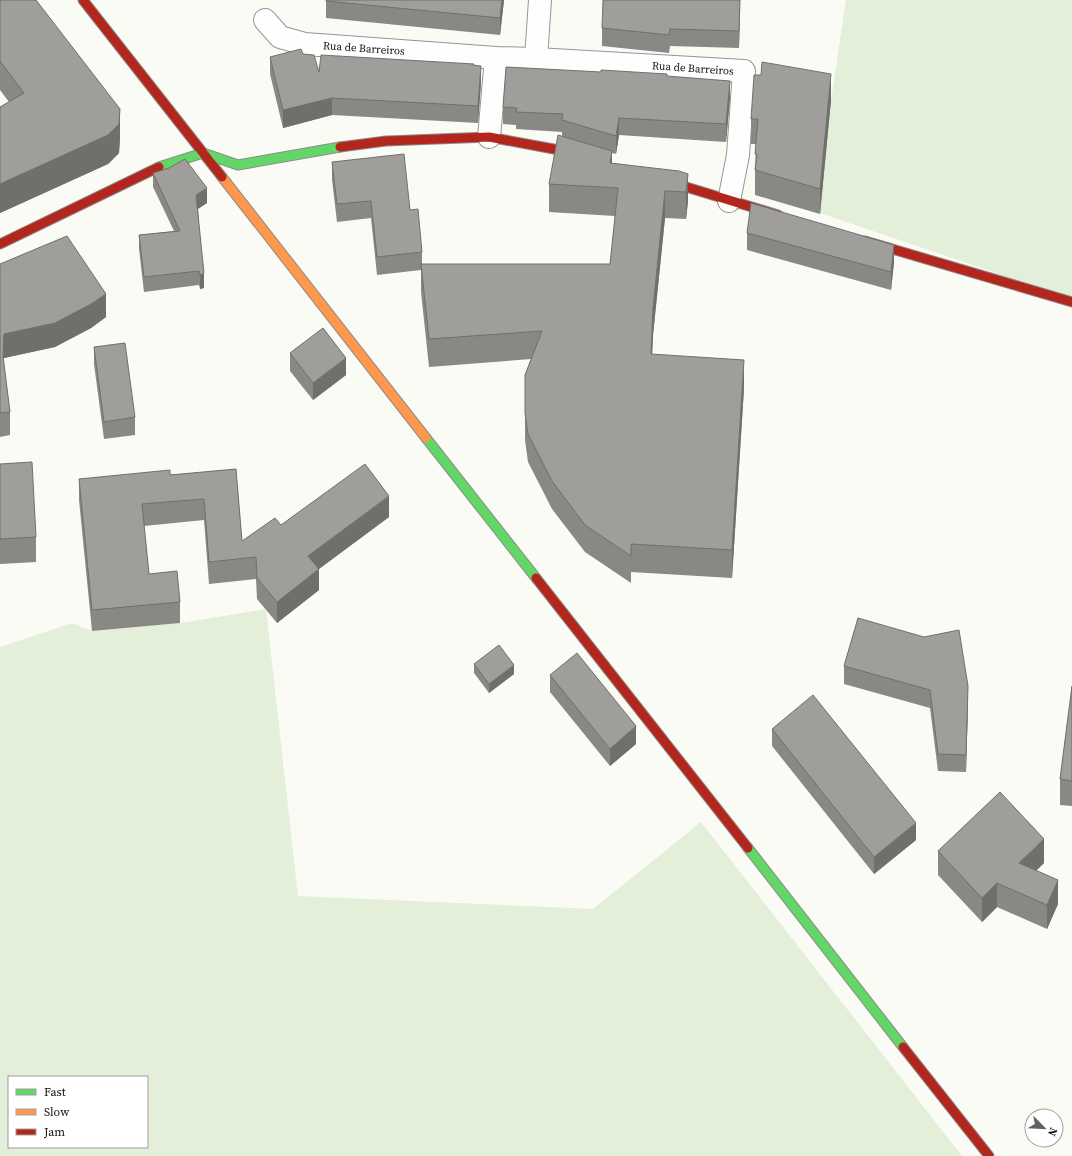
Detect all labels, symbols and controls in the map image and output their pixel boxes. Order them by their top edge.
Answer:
street label: Rua de Barreiros [323,38,406,59]
street label: Rua de Barreiros [652,58,735,79]
legend [8,1076,148,1148]
text: Fast [44,1084,66,1100]
text: Slow [44,1104,70,1120]
north arrow [1024,1108,1064,1148]
text: Jam [43,1124,65,1140]
text: N [1044,1125,1061,1139]

